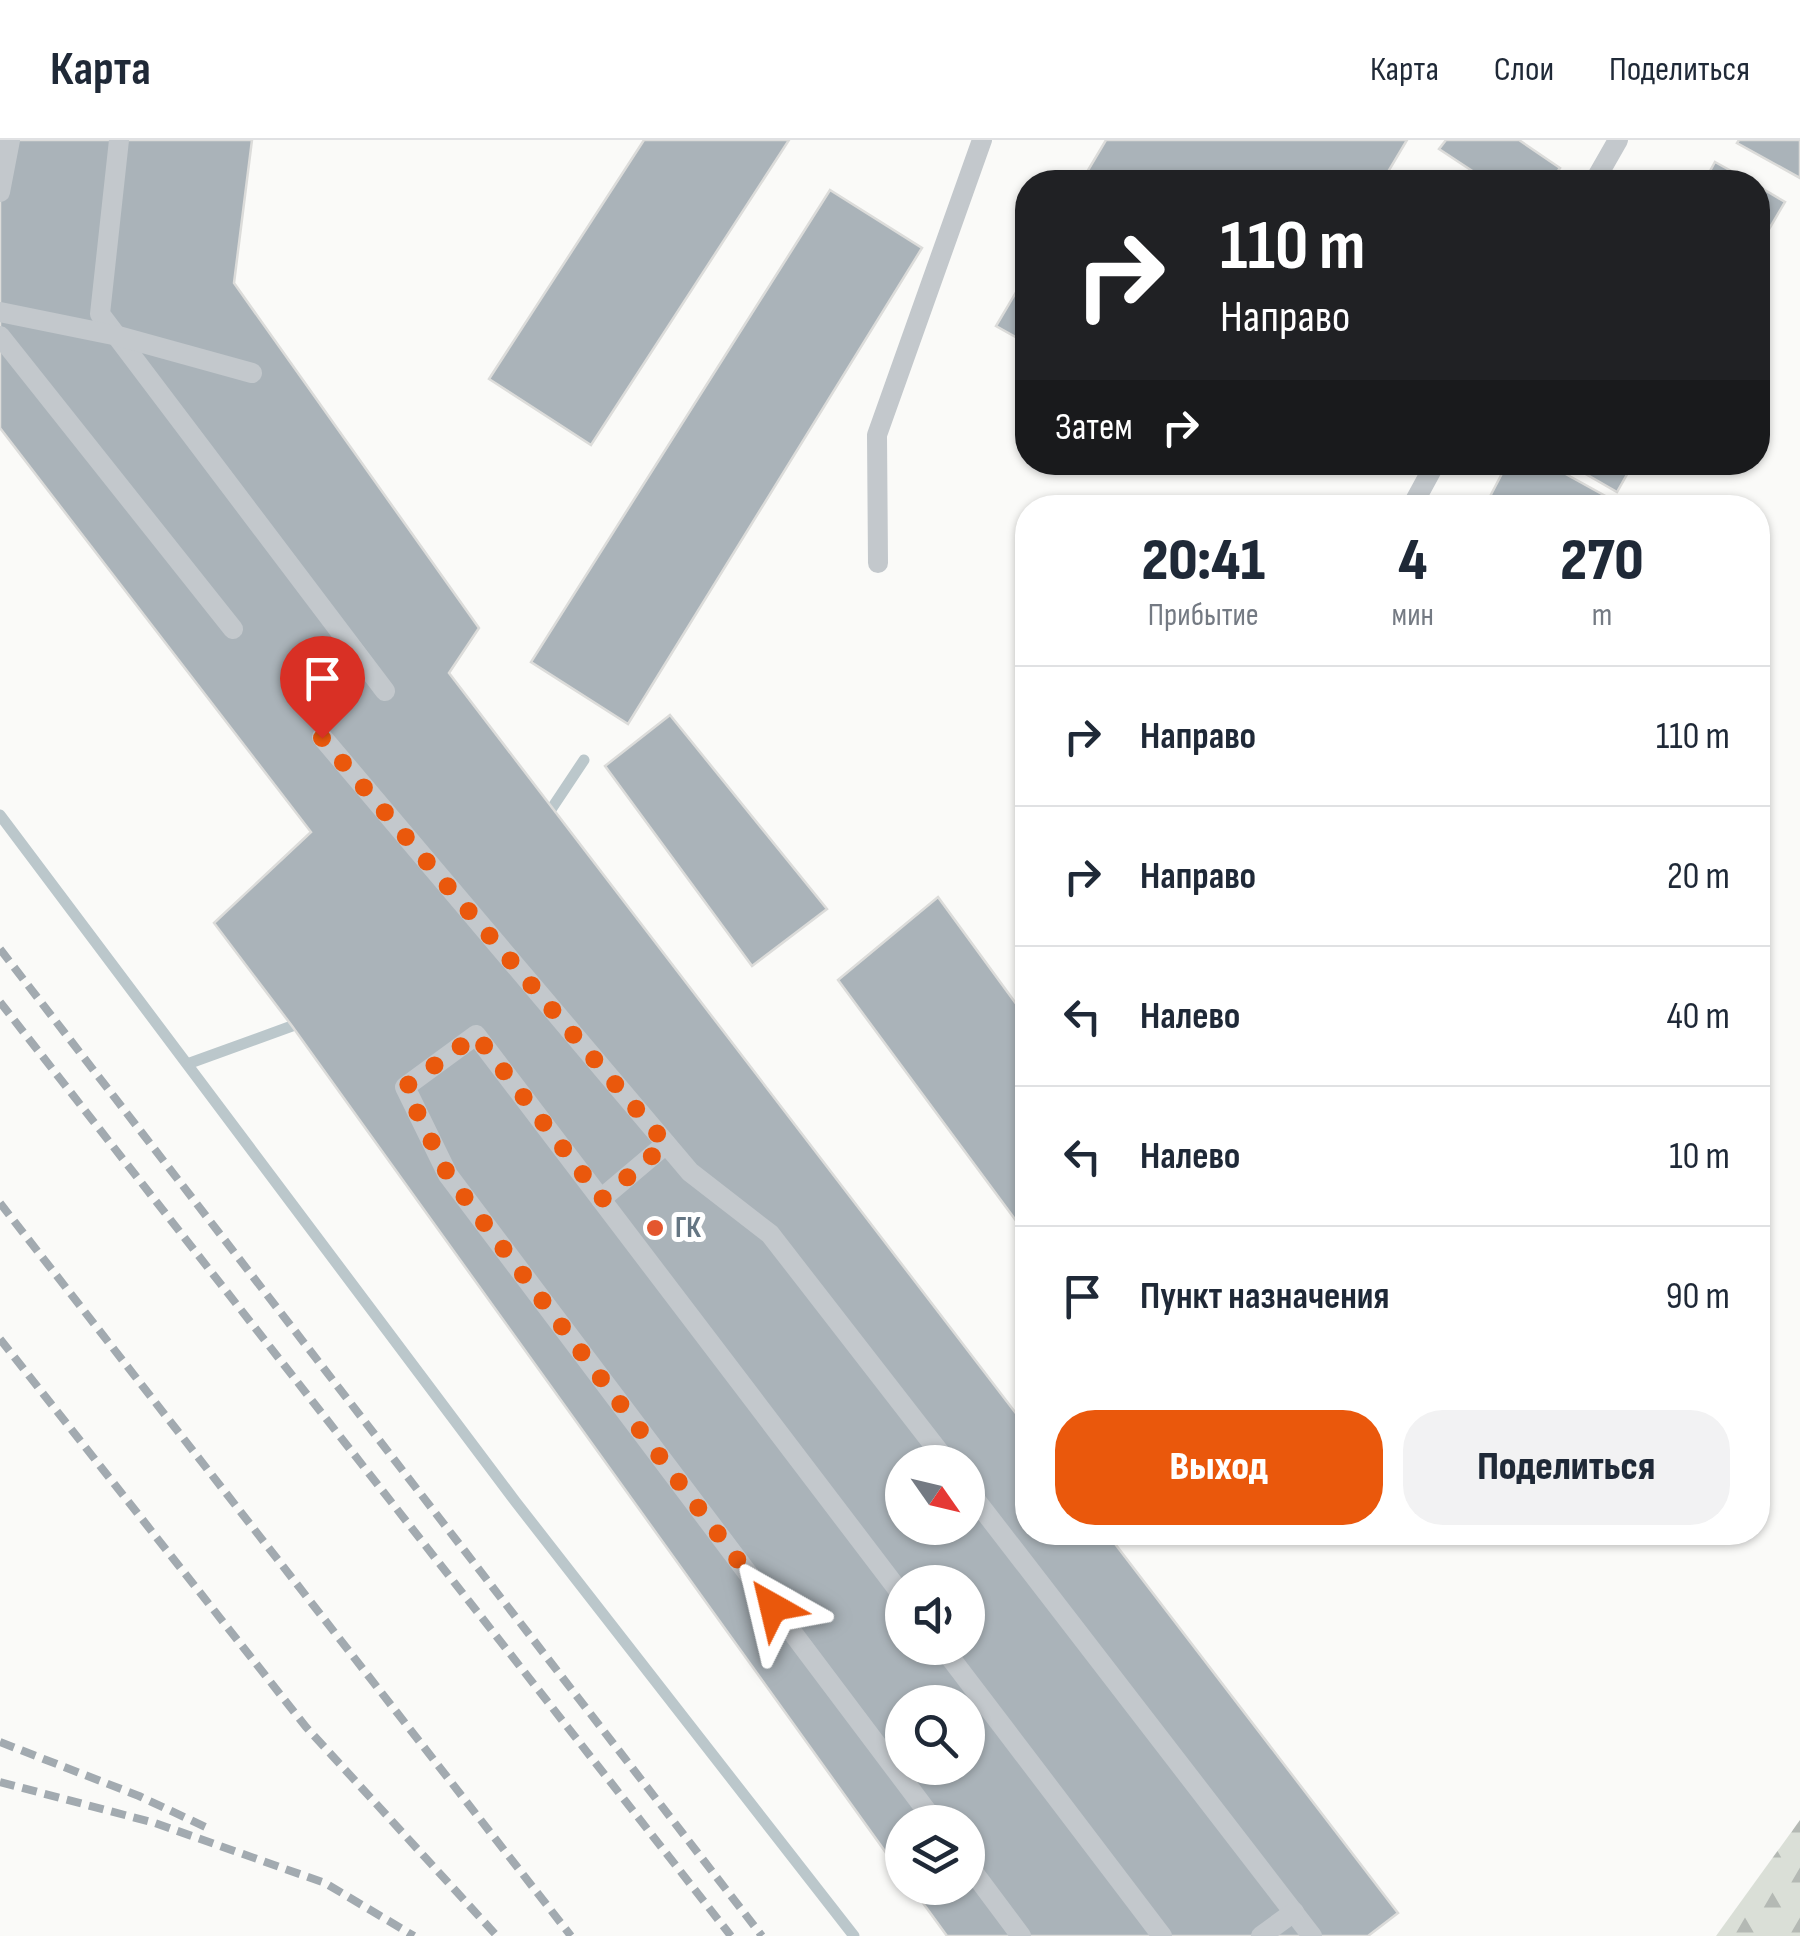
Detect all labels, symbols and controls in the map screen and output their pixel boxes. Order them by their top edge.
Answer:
text: Карта [50,41,151,98]
text: Карта [1370,48,1439,91]
text: Слои [1494,48,1554,91]
text: Поделиться [1609,48,1750,91]
text: 110 m [1220,205,1366,289]
icon: right [1055,210,1185,340]
text: Направо [1220,290,1350,345]
icon: right [1153,400,1208,455]
text: Затем [1055,405,1133,450]
text: 20:41 [1141,525,1265,597]
text: 4 [1398,525,1427,597]
text: 270 [1560,525,1644,597]
text: Прибытие [1148,596,1259,635]
text: мин [1392,596,1434,635]
text: m [1592,596,1612,635]
pin [280,636,365,739]
icon: arrive [295,651,350,706]
icon: right [1055,709,1110,764]
text: Направо [1140,714,1256,759]
text: 110 m [1656,714,1730,759]
icon: right [1055,849,1110,904]
text: Направо [1140,854,1256,899]
text: 20 m [1667,854,1730,899]
icon: left [1055,989,1110,1044]
text: Налево [1140,994,1240,1039]
text: 40 m [1667,994,1730,1039]
icon: left [1055,1129,1110,1184]
text: Налево [1140,1134,1240,1179]
text: 10 m [1669,1134,1730,1179]
place label: ГК [675,1210,701,1246]
marker: ГК [644,1217,666,1239]
icon: arrive [1055,1269,1110,1324]
text: Пункт назначения [1140,1274,1389,1319]
text: 90 m [1666,1274,1730,1319]
button: Выход [1055,1410,1383,1525]
button: Поделиться [1403,1410,1730,1525]
north arrow [885,1445,985,1545]
map controls [885,1445,985,1905]
position arrow [721,1555,825,1659]
button: sound [885,1565,985,1665]
button: search [885,1685,985,1785]
button: layers [885,1805,985,1905]

